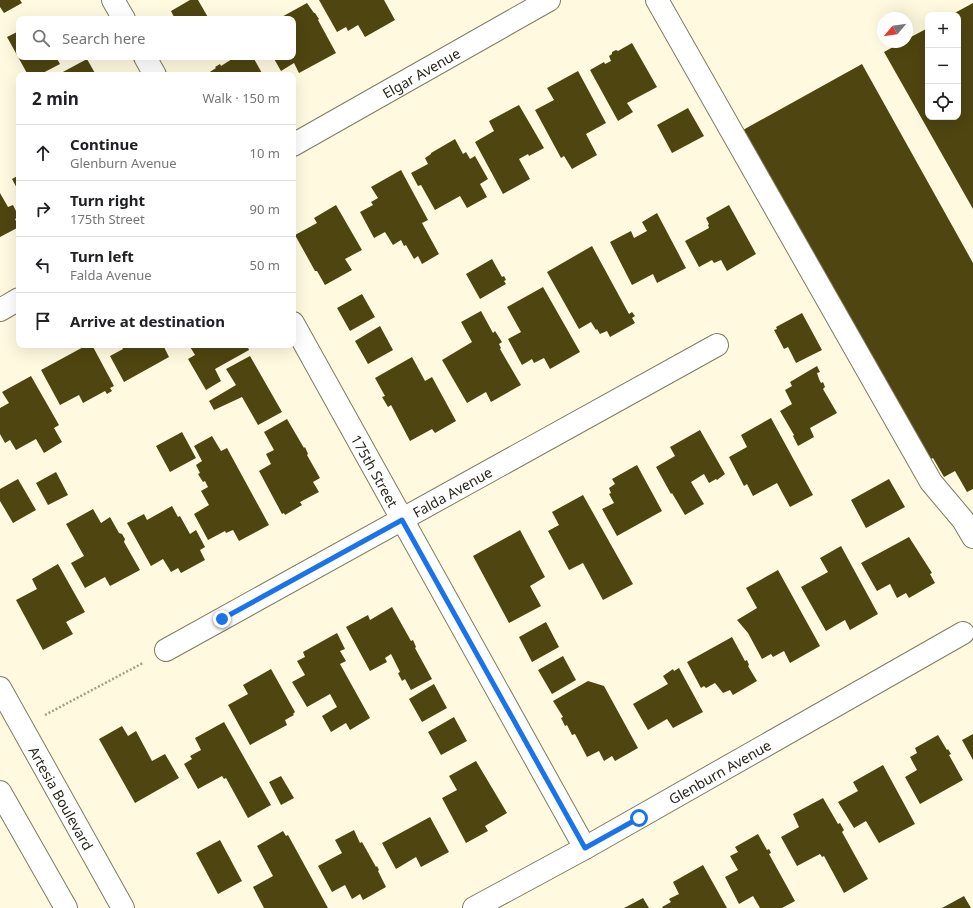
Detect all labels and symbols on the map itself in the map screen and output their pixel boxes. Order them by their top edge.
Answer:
north arrow [877,12,913,48]
street label: Elgar Avenue [379,43,463,102]
street label: 175th Street [347,431,403,511]
street label: Falda Avenue [409,462,495,521]
route end [213,610,231,628]
street label: Glenburn Avenue [665,735,774,808]
street label: Artesia Boulevard [25,743,98,853]
route start [630,809,648,827]

